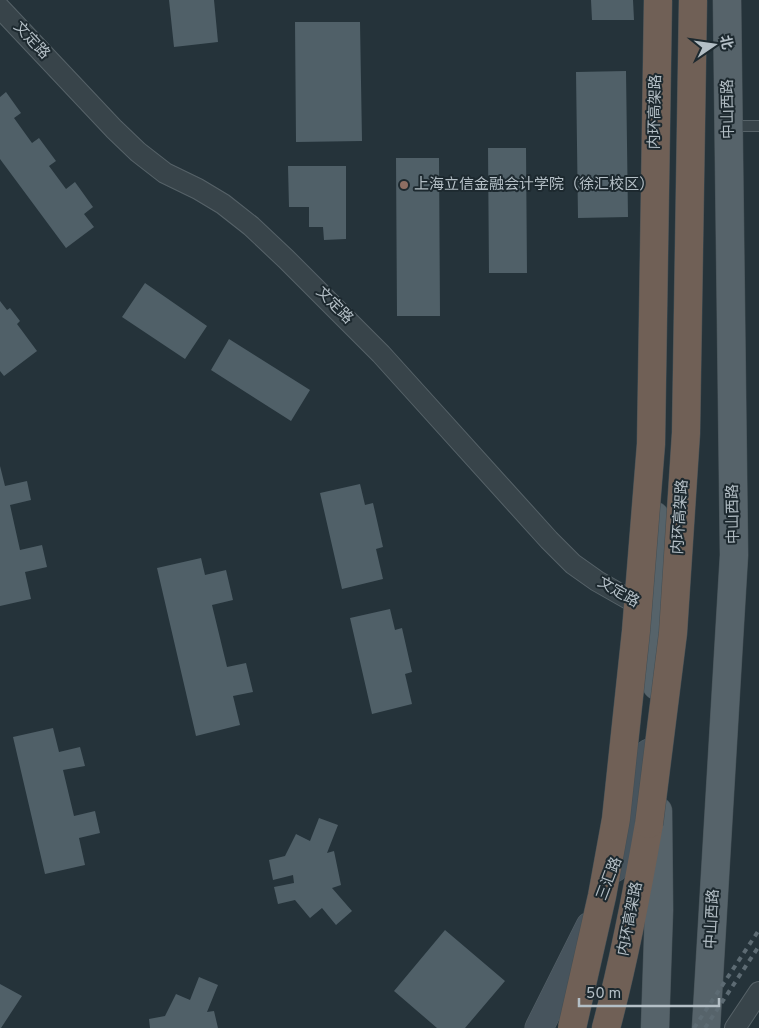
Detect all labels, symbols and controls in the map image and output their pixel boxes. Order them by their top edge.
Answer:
street label: 文定路 [9,18,53,64]
north arrow [689,20,739,70]
text: 北 [715,34,735,51]
street label: 内环高架路 [646,74,666,150]
street label: 中山西路 [719,79,739,139]
place label: 上海立信金融会计学院（徐汇校区） [414,175,654,195]
marker: 上海立信金融会计学院（徐汇校区） [398,179,410,191]
street label: 文定路 [311,283,357,329]
street label: 内环高架路 [669,479,693,555]
street label: 中山西路 [724,484,744,544]
street label: 文定路 [594,574,642,612]
street label: 三汇路 [593,855,627,903]
street label: 内环高架路 [615,880,647,958]
street label: 中山西路 [702,889,724,949]
scale bar [579,976,719,1008]
text: 50 m [586,985,621,1004]

